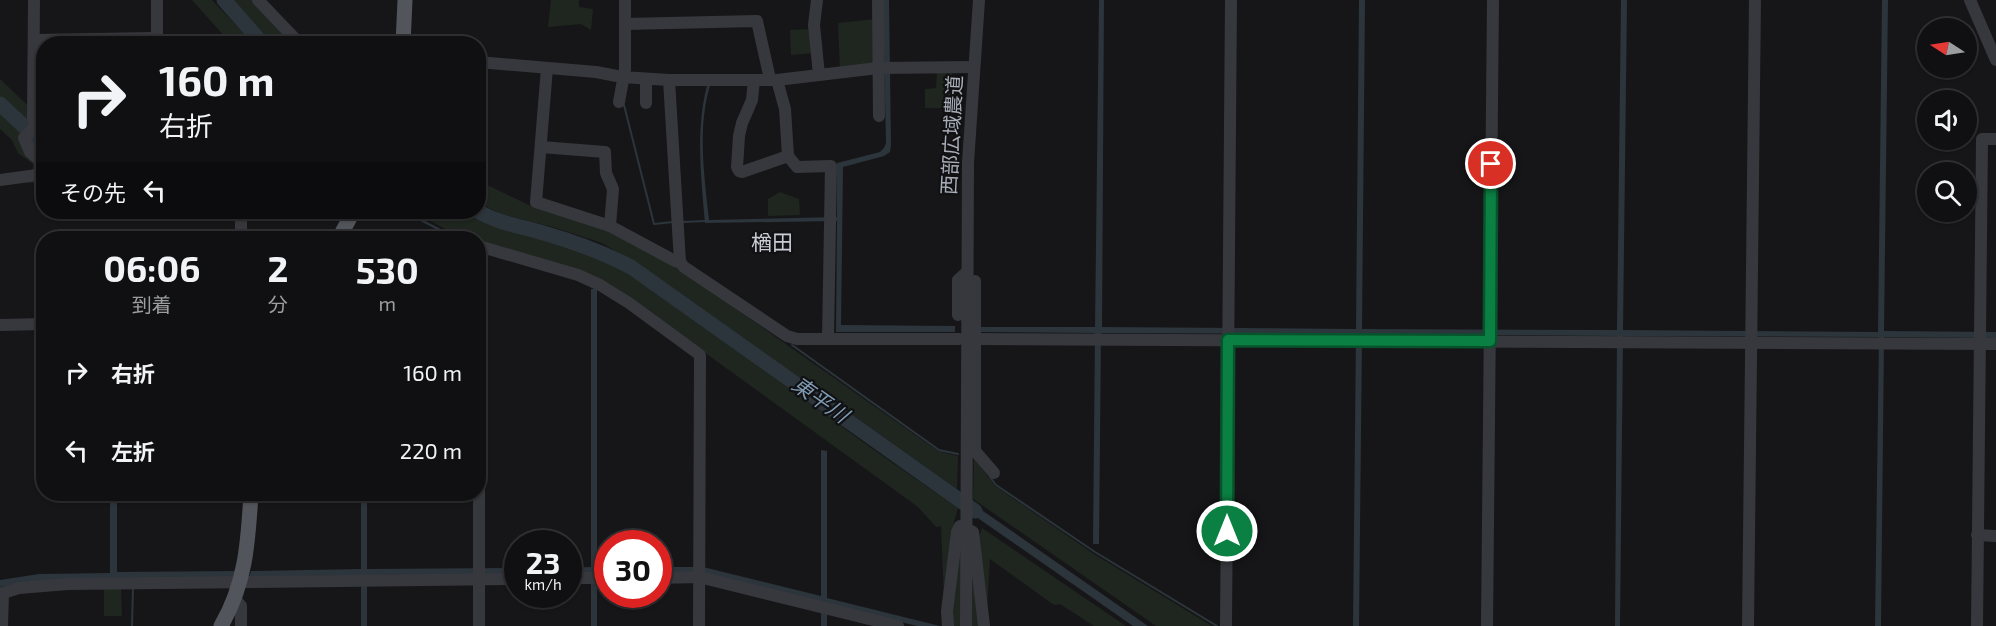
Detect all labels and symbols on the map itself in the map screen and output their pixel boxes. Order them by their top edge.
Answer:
north arrow [1917,18,1977,78]
street label: 西部広域農道 [936,74,966,195]
pin [1465,138,1516,189]
district label: 楢田 [751,229,793,254]
water label: 東平川 [788,370,855,428]
position arrow [1195,499,1259,563]
speed limit sign: 30 [594,530,672,608]

